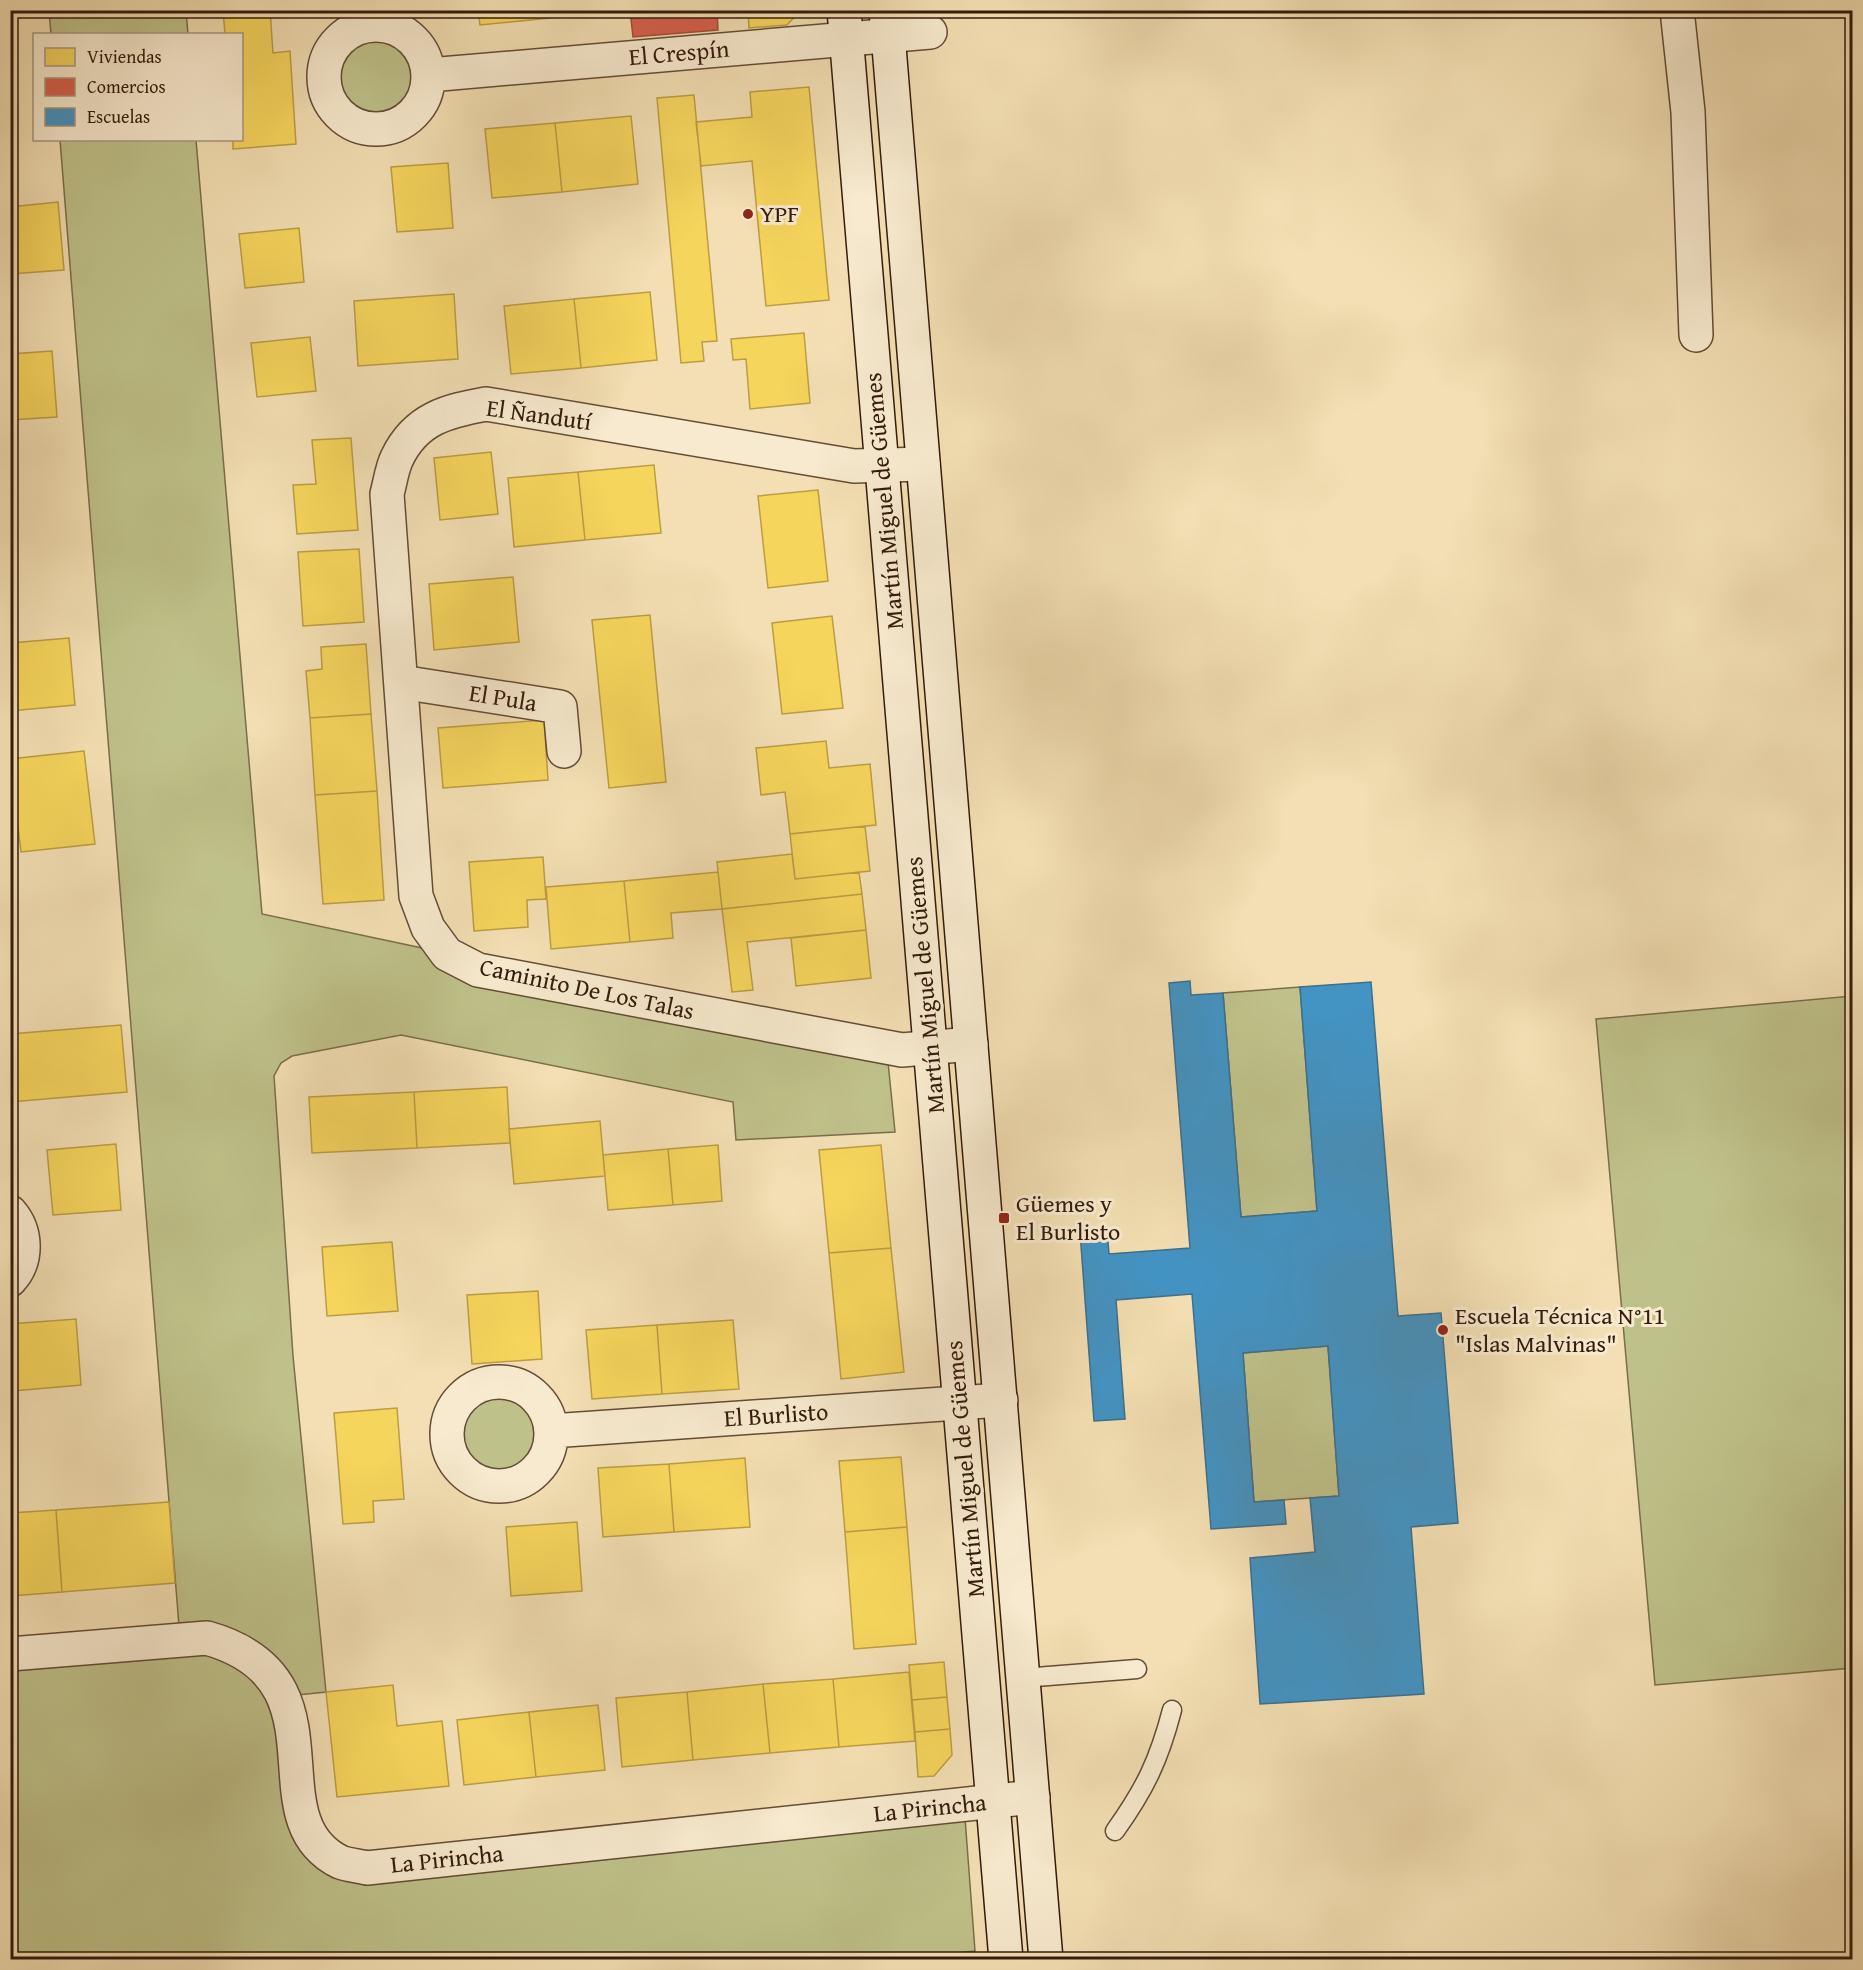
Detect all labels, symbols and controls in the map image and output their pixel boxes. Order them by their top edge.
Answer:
street label: El Crespín [627,31,731,74]
legend [33,33,243,141]
text: Viviendas [87,43,162,70]
text: Comercios [87,73,166,100]
text: Escuelas [87,103,150,130]
place label: YPF [760,196,799,231]
marker: YPF [741,207,755,221]
street label: Martín Miguel de Güemes [855,371,912,631]
street label: El Ñandutí [484,390,595,439]
street label: El Pula [467,675,540,720]
street label: Martín Miguel de Güemes [896,855,953,1115]
street label: Caminito De Los Talas [477,949,698,1028]
place label: Güemes y El Burlisto [1016,1186,1120,1249]
marker: Güemes y El Burlisto [997,1211,1011,1225]
place label: Escuela Técnica N°11 "Islas Malvinas" [1455,1298,1665,1361]
marker: Escuela Técnica N°11 "Islas Malvinas" [1436,1323,1450,1337]
street label: Martín Miguel de Güemes [936,1339,993,1599]
street label: El Burlisto [723,1393,829,1436]
street label: La Pirincha [872,1784,989,1831]
street label: La Pirincha [389,1835,506,1882]

